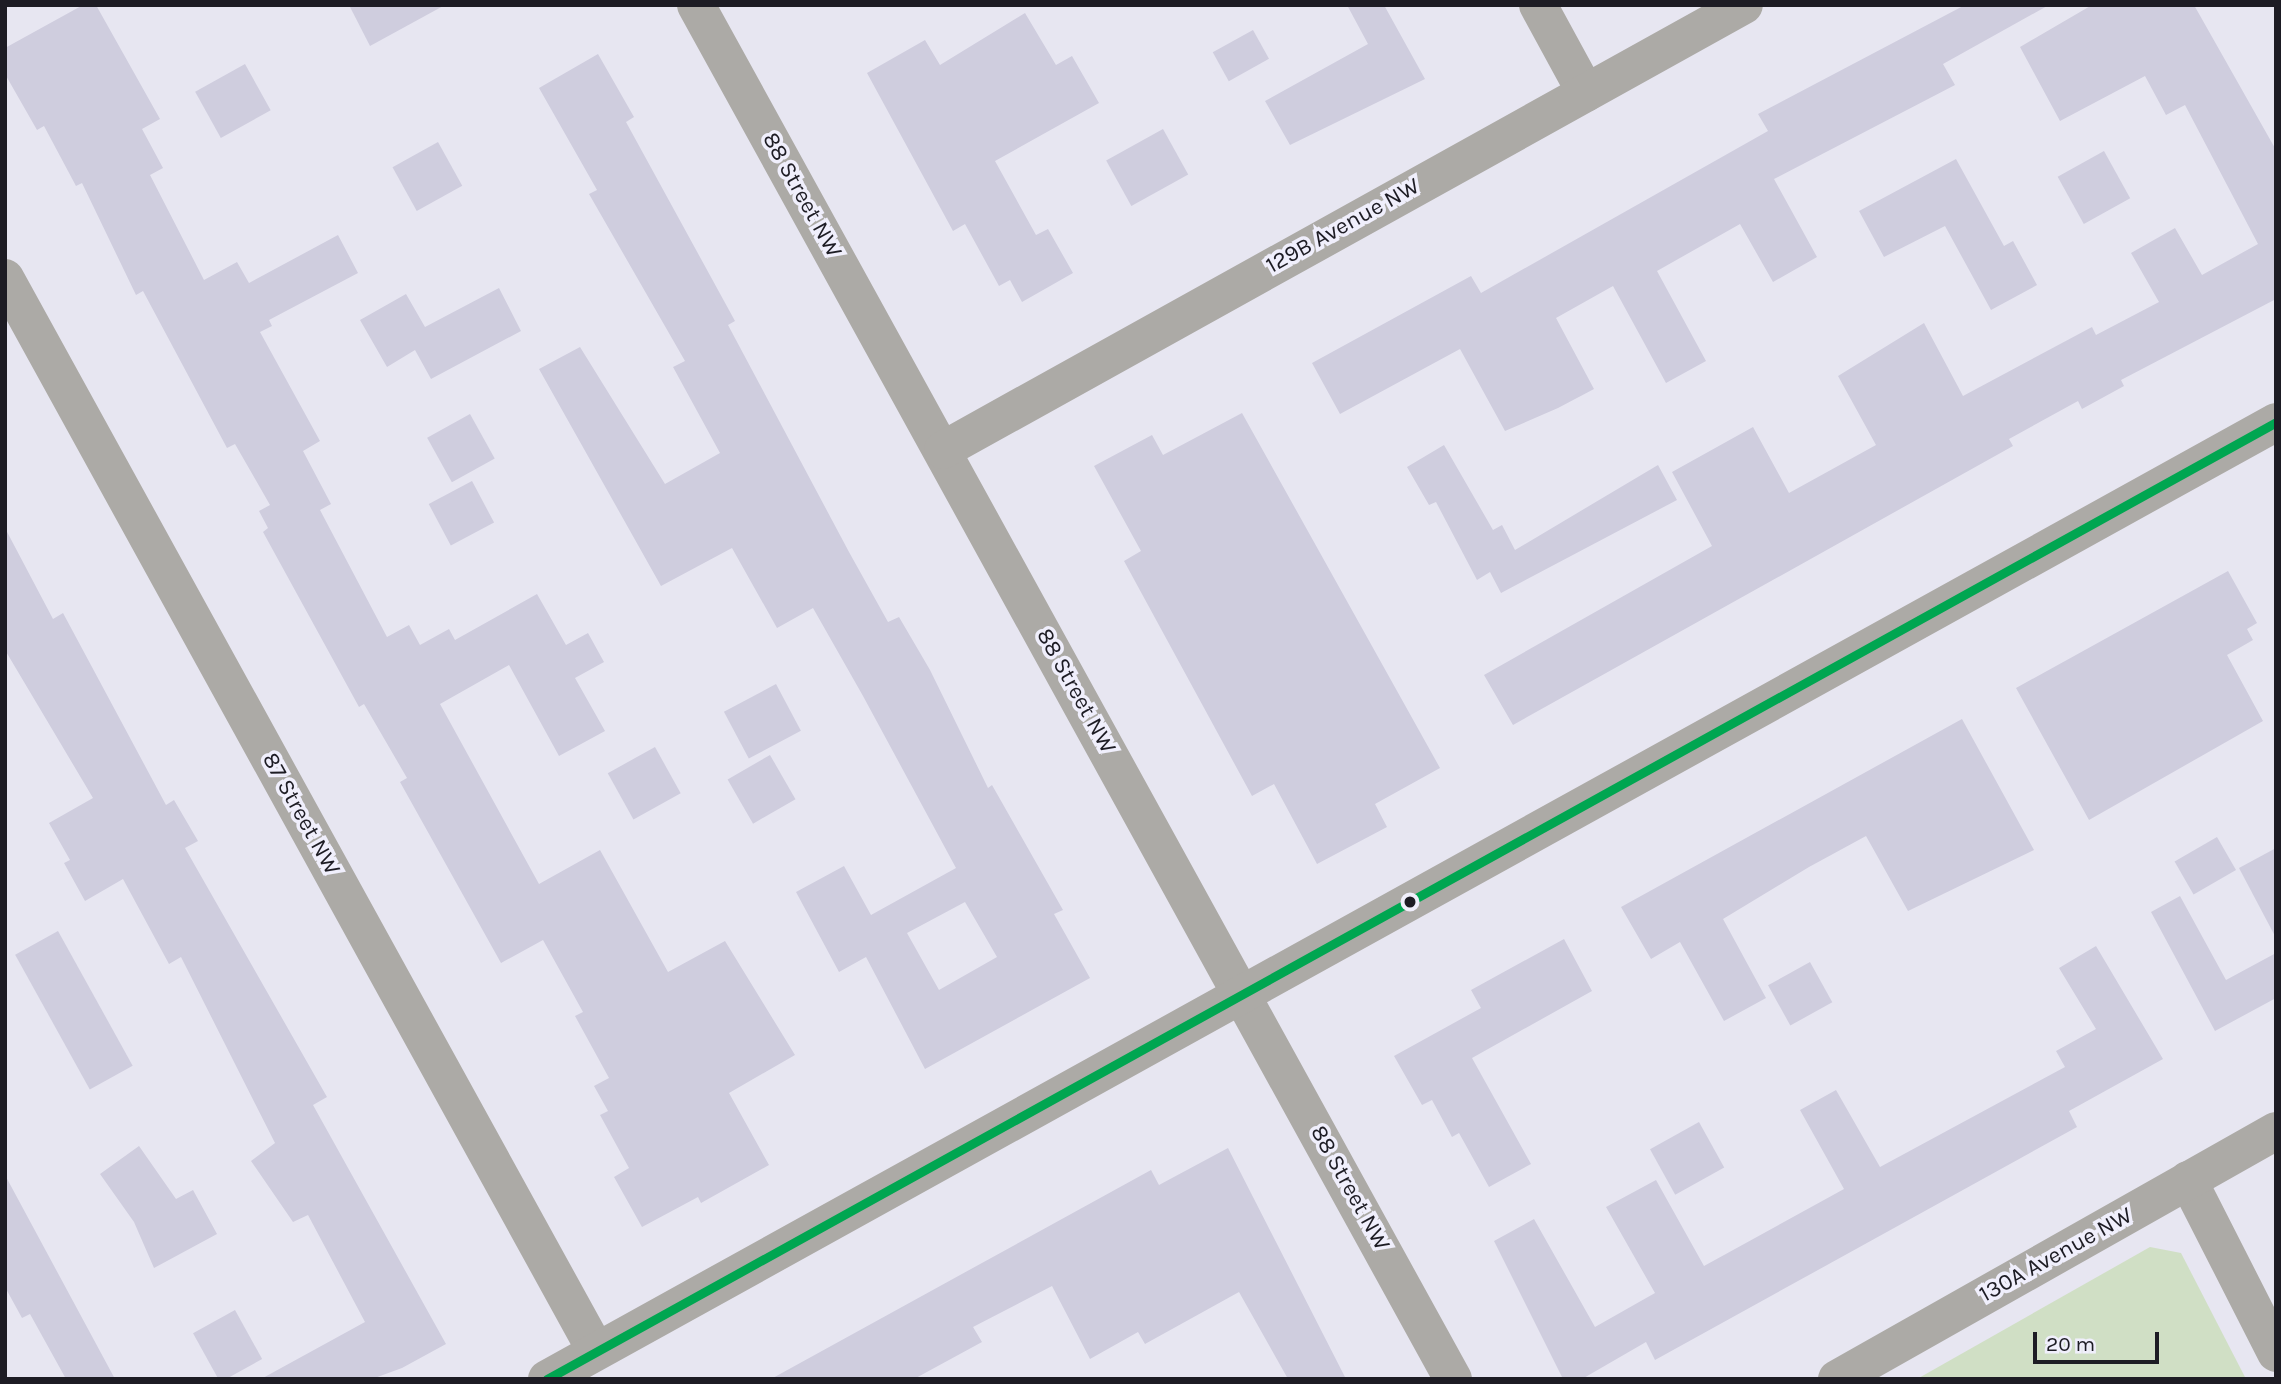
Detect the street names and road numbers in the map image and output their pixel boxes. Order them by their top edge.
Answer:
street label: 88 Street NW [756,128,848,262]
street label: 129B Avenue NW [1261,172,1425,280]
street label: 88 Street NW [1030,624,1122,758]
street label: 87 Street NW [256,748,346,880]
street label: 88 Street NW [1304,1121,1396,1255]
street label: 130A Avenue NW [1975,1201,2137,1309]

